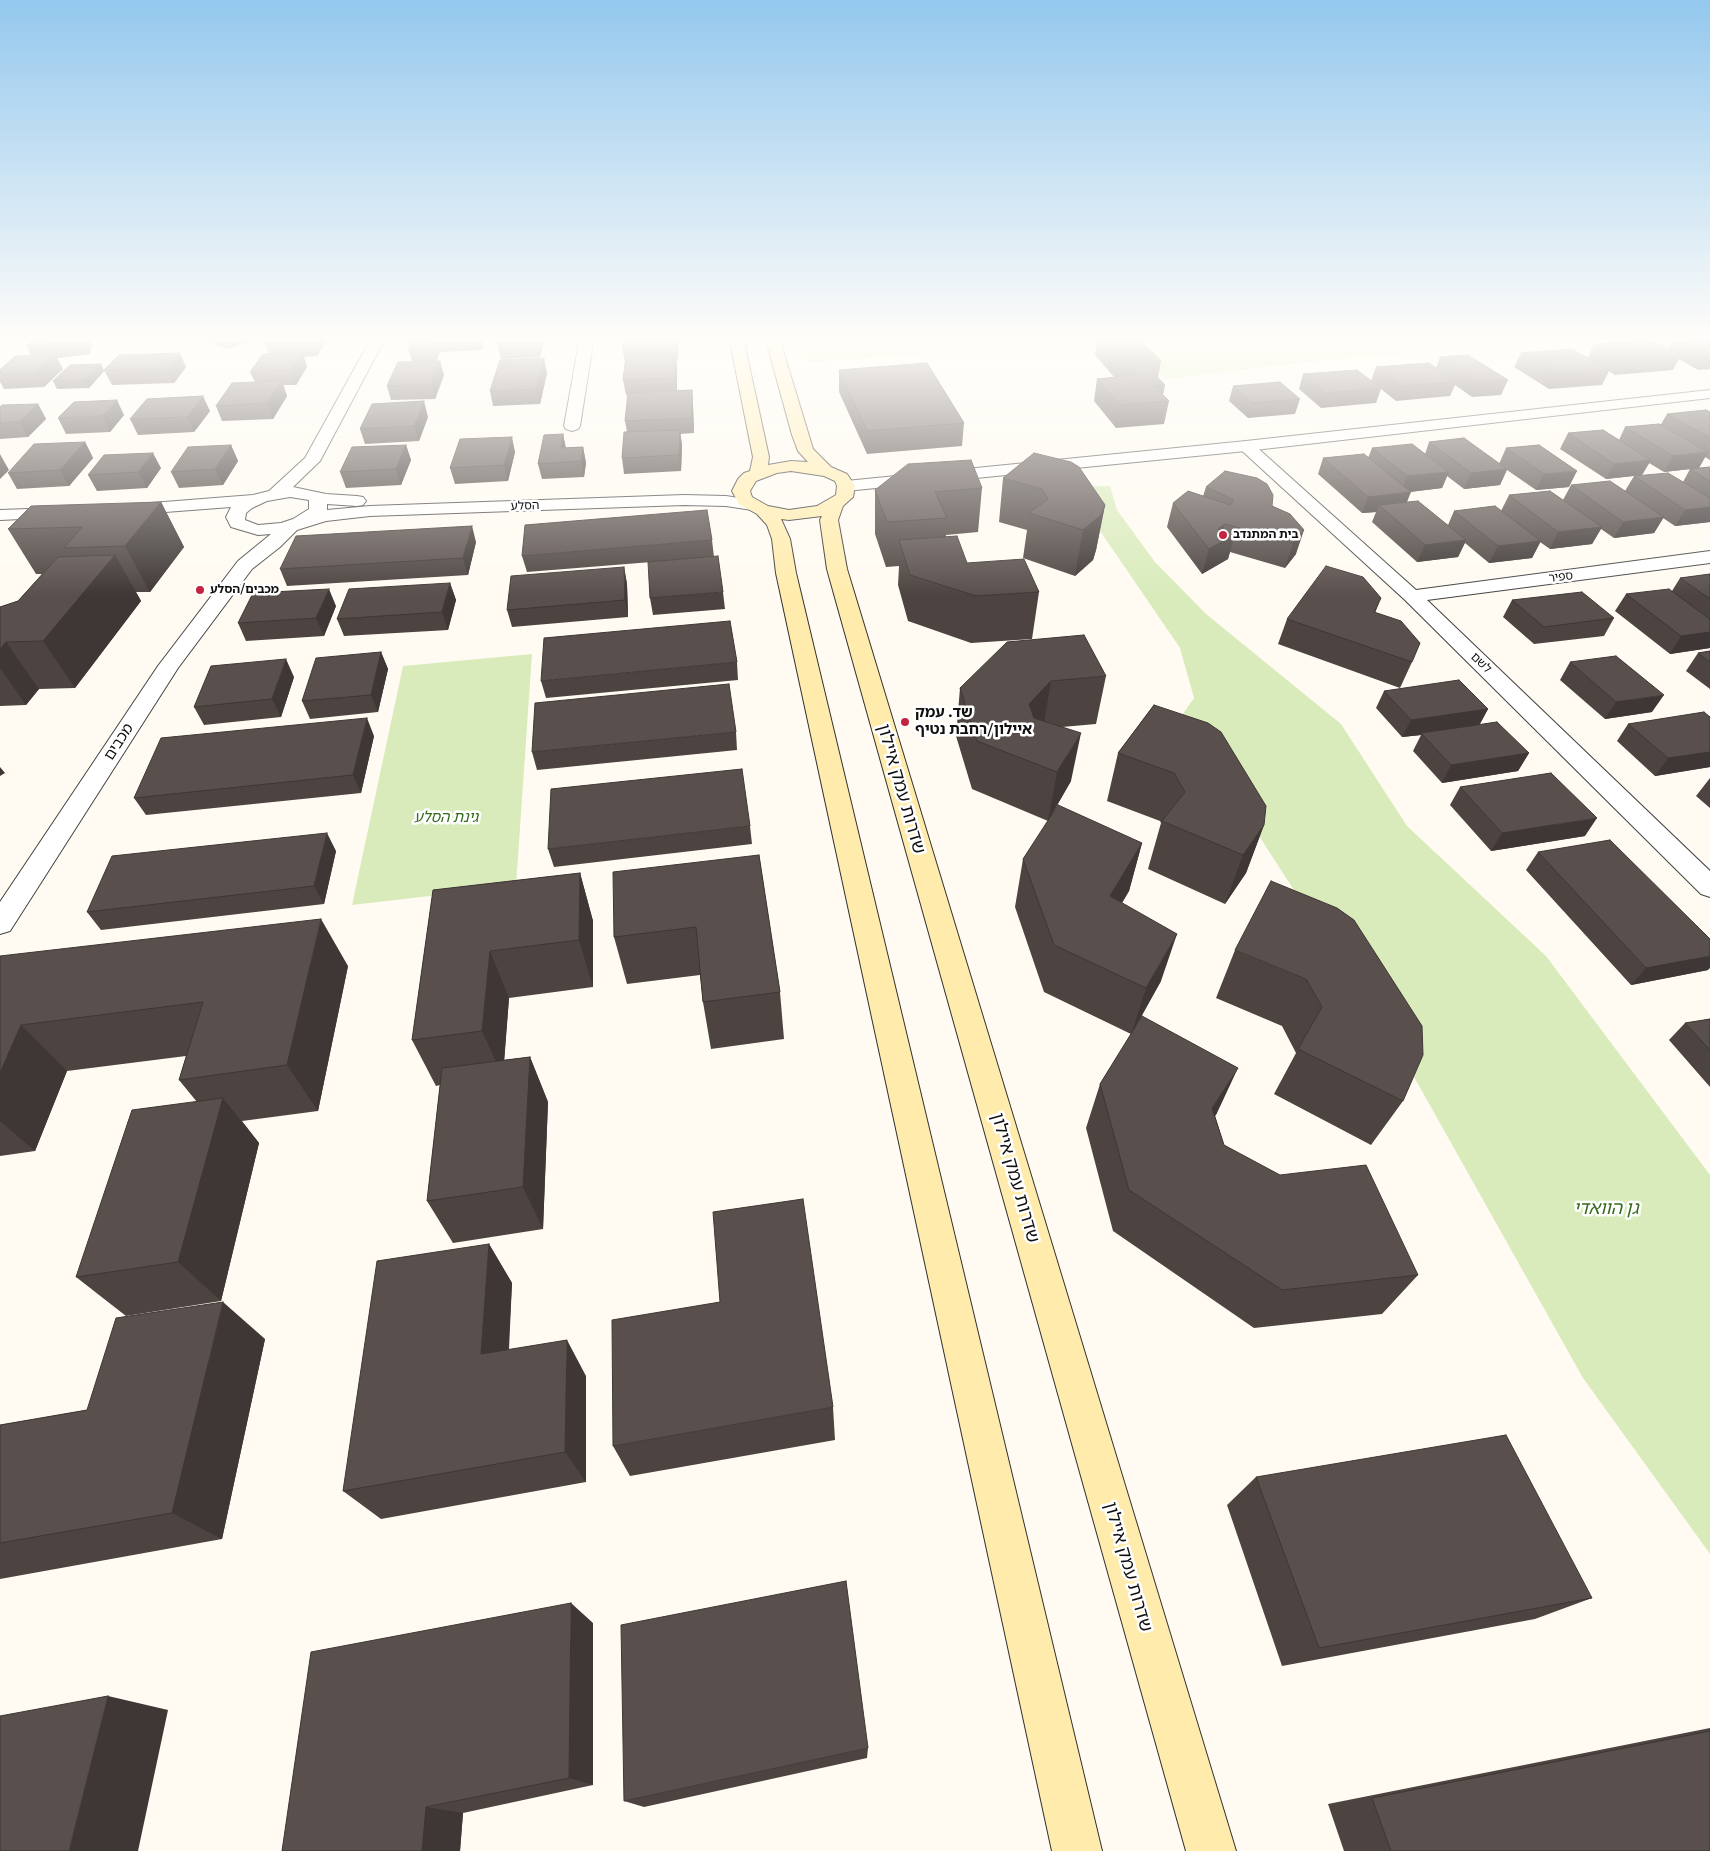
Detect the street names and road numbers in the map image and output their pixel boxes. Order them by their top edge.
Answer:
street label: הסלע [510,498,540,514]
street label: ספיר [1548,568,1574,586]
street label: לשם [1468,650,1494,676]
street label: מכבים [101,720,137,764]
street label: שדרות עמק איילון [872,722,930,856]
street label: שדרות עמק איילון [986,1111,1044,1245]
street label: שדרות עמק איילון [1099,1500,1157,1634]

